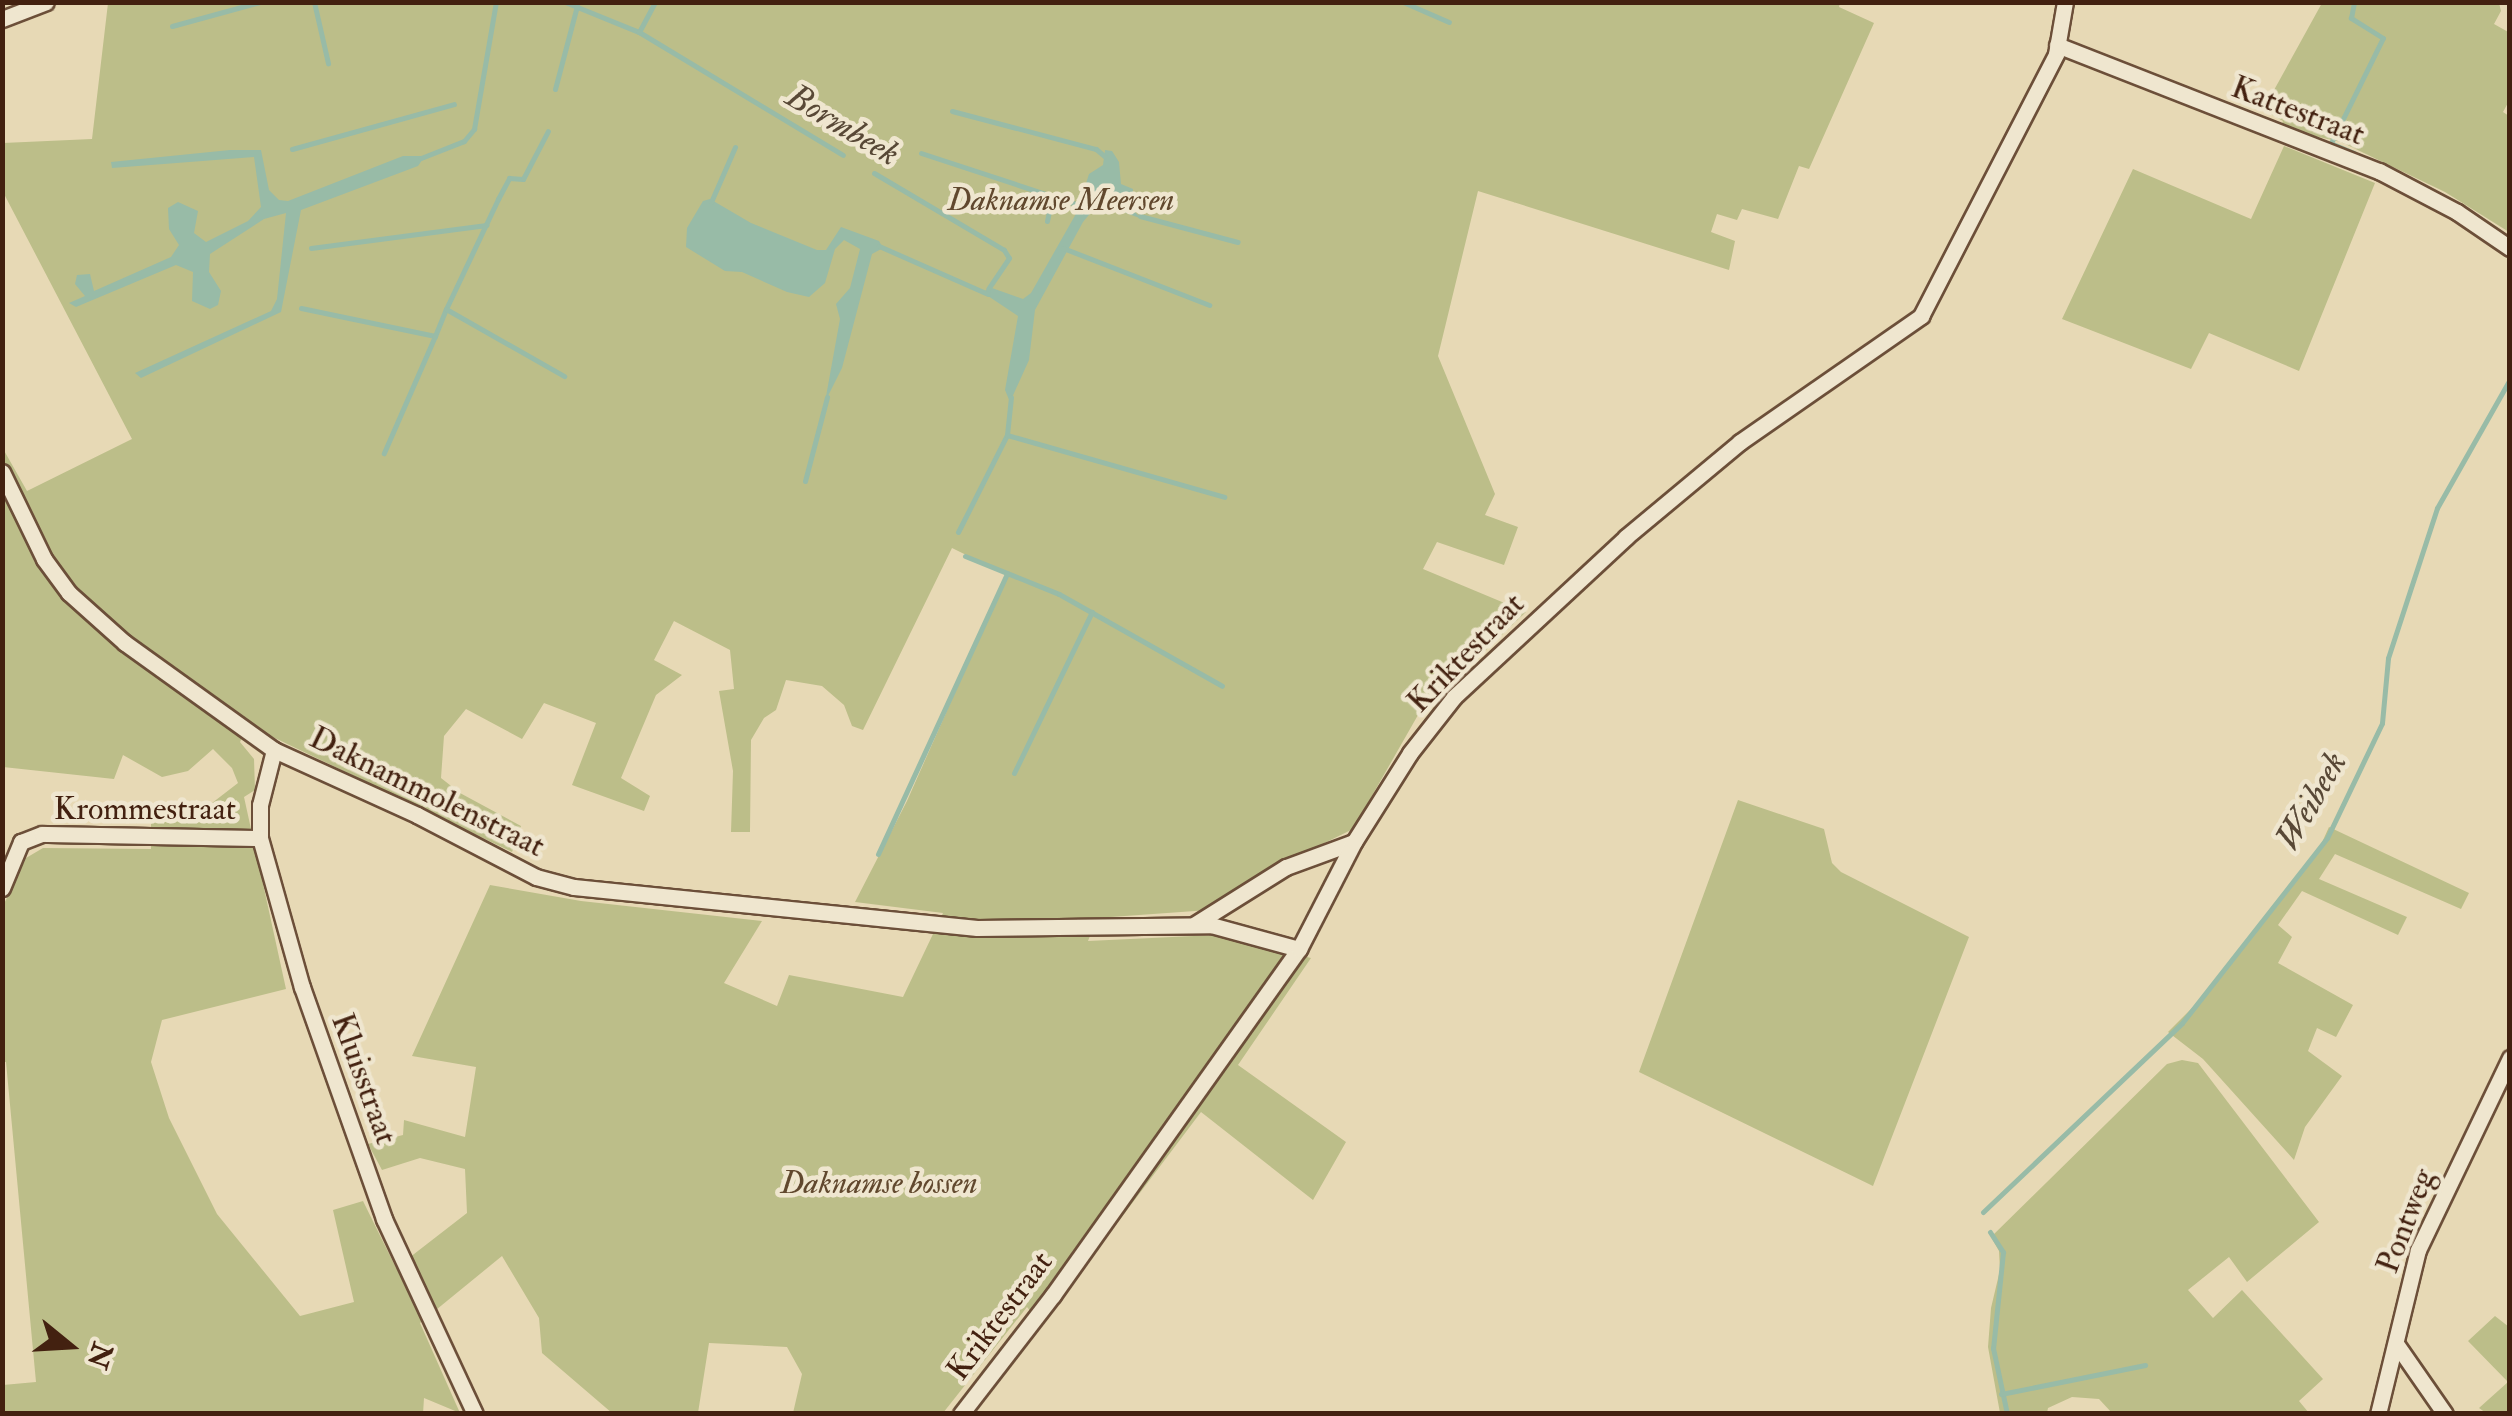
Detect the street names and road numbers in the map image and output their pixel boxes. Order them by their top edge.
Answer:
street label: Kattestraat [2226,68,2370,154]
street label: Kriktestraat [1400,585,1532,721]
street label: Daknammolenstraat [303,718,551,866]
street label: Krommestraat [54,790,236,828]
street label: Kluisstraat [323,1008,405,1150]
street label: Pontweg [2369,1163,2443,1279]
street label: Kriktestraat [939,1244,1061,1388]

